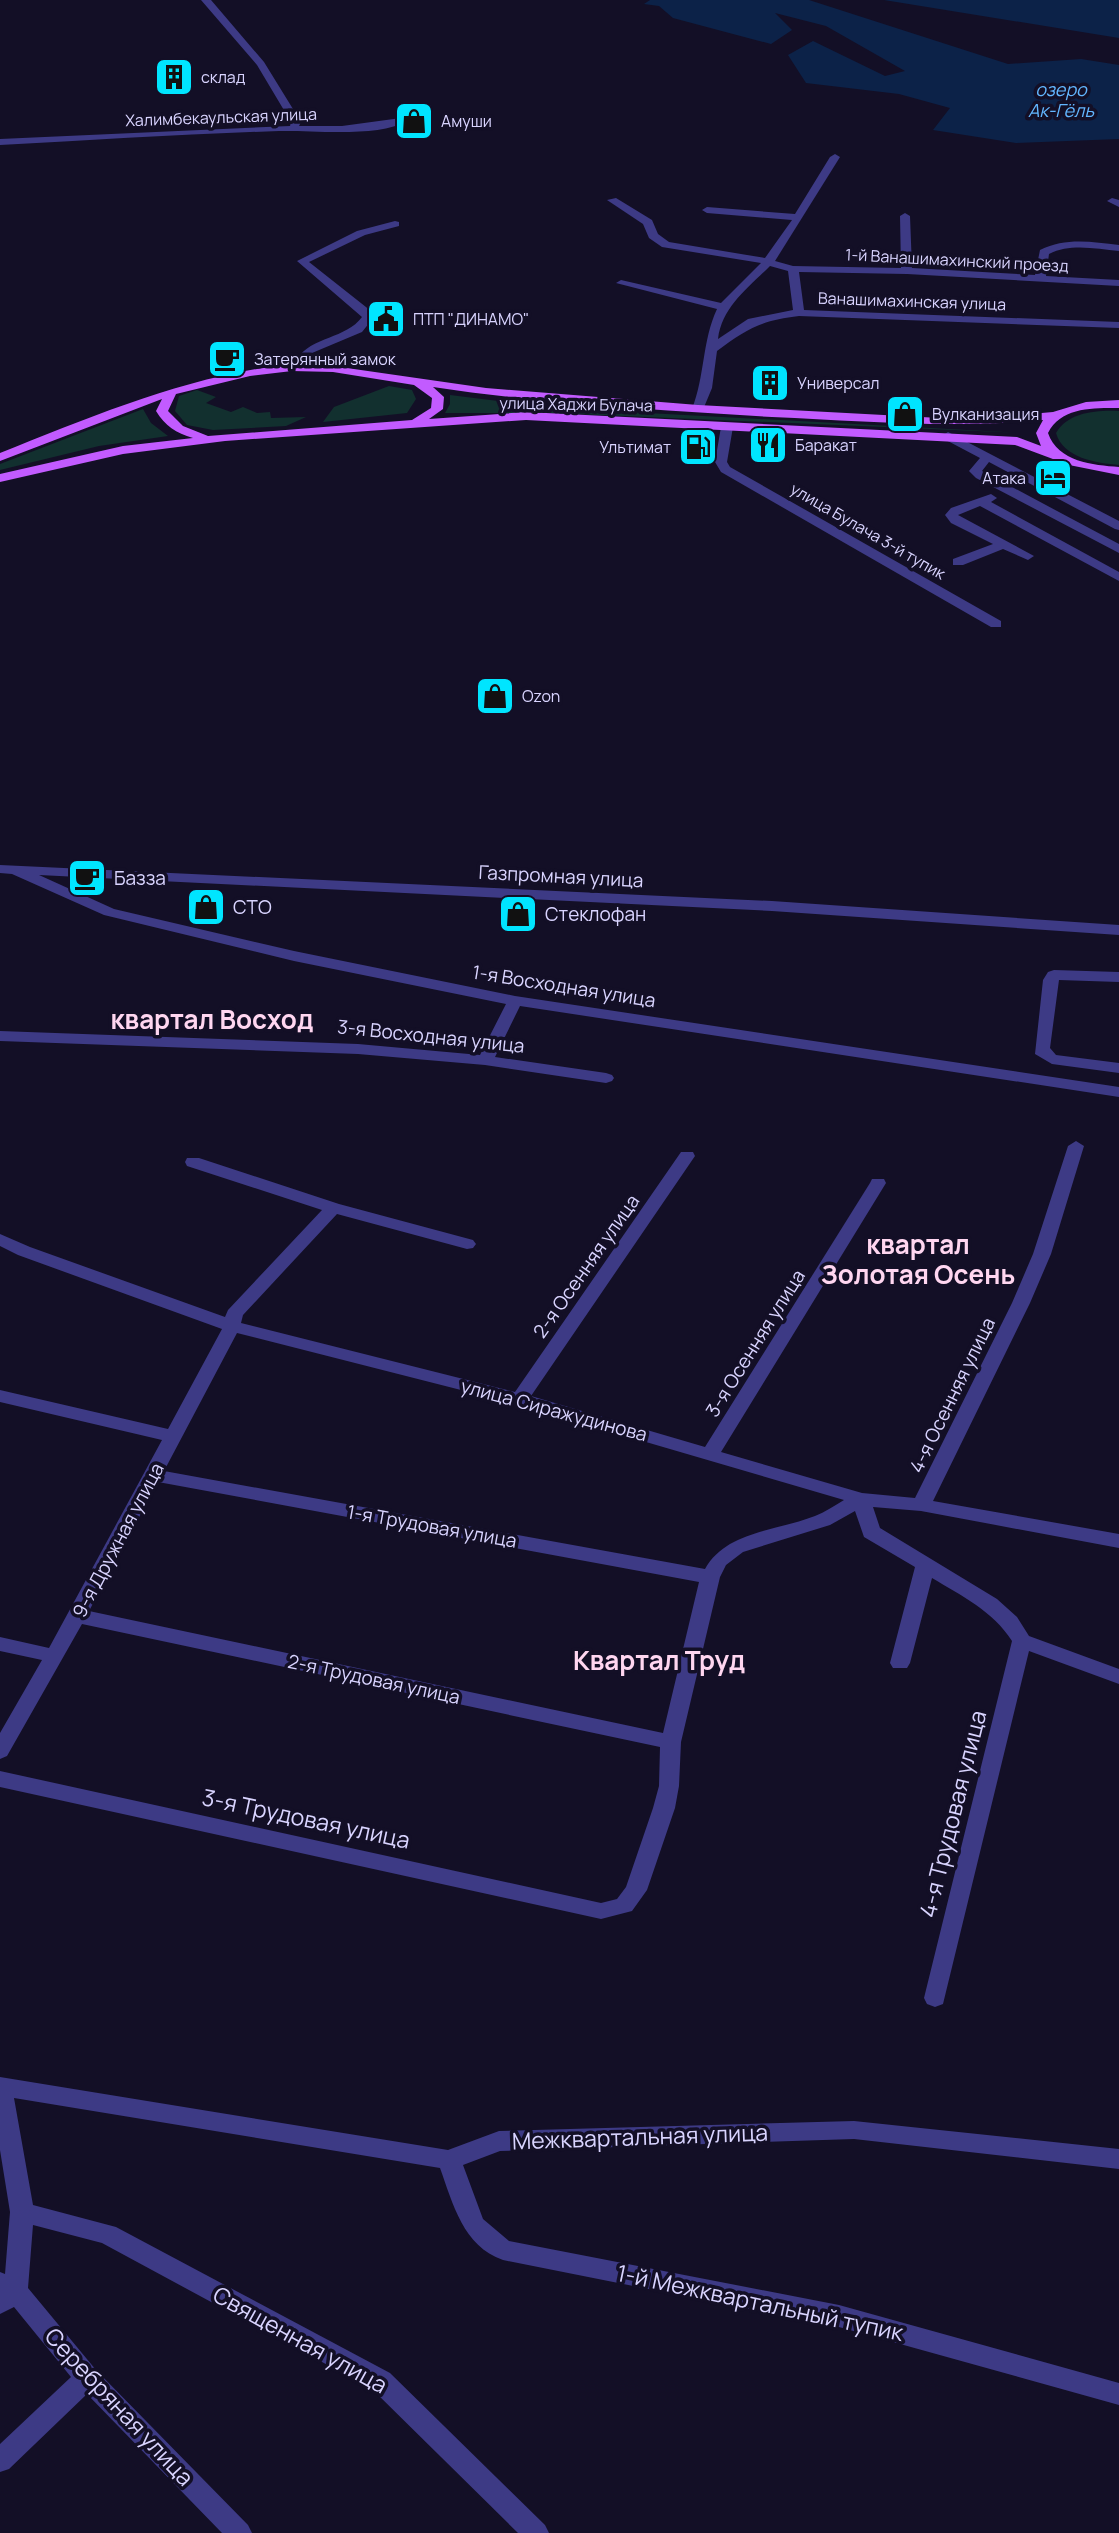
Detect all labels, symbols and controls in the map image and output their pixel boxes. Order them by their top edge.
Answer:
building icon: склад [153,56,195,98]
place label: склад [201,66,246,88]
water label: озеро Ак-Гёль [1028,77,1094,122]
shop icon: Амуши [393,100,435,142]
street label: Халимбекаульская улица [125,103,317,131]
place label: Амуши [441,110,492,132]
street label: 1-й Ванашимахинский проезд [845,243,1070,277]
street label: Ванашимахинская улица [818,287,1006,315]
public building icon: ПТП "ДИНАМО" [365,298,407,340]
place label: ПТП "ДИНАМО" [413,308,529,330]
cafe icon: Затерянный замок [206,338,248,380]
place label: Затерянный замок [254,348,397,370]
building icon: Универсал [749,362,791,404]
place label: Универсал [797,372,880,394]
street label: улица Хаджи Булача [499,392,653,416]
shop icon: Вулканизация [884,393,926,435]
place label: Вулканизация [932,403,1039,425]
restaurant icon: Баракат [747,424,789,466]
fuel station icon: Ультимат [677,426,719,468]
place label: Баракат [795,434,857,456]
place label: Ультимат [599,436,671,458]
hotel icon: Атака [1032,457,1074,499]
place label: Атака [982,467,1026,489]
street label: улица Булача 3-й тупик [786,478,950,585]
shop icon: Ozon [474,675,516,717]
place label: Ozon [522,685,560,707]
cafe icon: Базза [66,857,108,899]
street label: Газпромная улица [478,859,644,893]
place label: Базза [114,865,166,891]
shop icon: СТО [185,886,227,928]
shop icon: Стеклофан [497,893,539,935]
place label: СТО [233,894,272,920]
place label: Стеклофан [545,901,646,927]
street label: 1-я Восходная улица [471,959,657,1013]
district label: квартал Восход [111,1001,313,1037]
street label: 3-я Восходная улица [336,1013,526,1059]
street label: 2-я Осенняя улица [527,1189,645,1343]
district label: квартал Золотая Осень [821,1226,1015,1292]
street label: 3-я Осенняя улица [699,1264,811,1422]
street label: 4-я Осенняя улица [903,1313,1001,1477]
street label: улица Сиражудинова [458,1373,650,1447]
street label: 9-я Дружная улица [66,1458,170,1622]
street label: 1-я Трудовая улица [345,1498,519,1554]
district label: Квартал Труд [573,1642,745,1678]
street label: 2-я Трудовая улица [286,1648,462,1710]
street label: 4-я Трудовая улица [911,1707,993,1921]
street label: 3-я Трудовая улица [199,1780,413,1856]
street label: Межквартальная улица [511,2116,769,2156]
street label: 1-й Межквартальный тупик [614,2256,907,2348]
street label: Священная улица [208,2278,393,2400]
street label: Серебряная улица [38,2320,201,2492]

